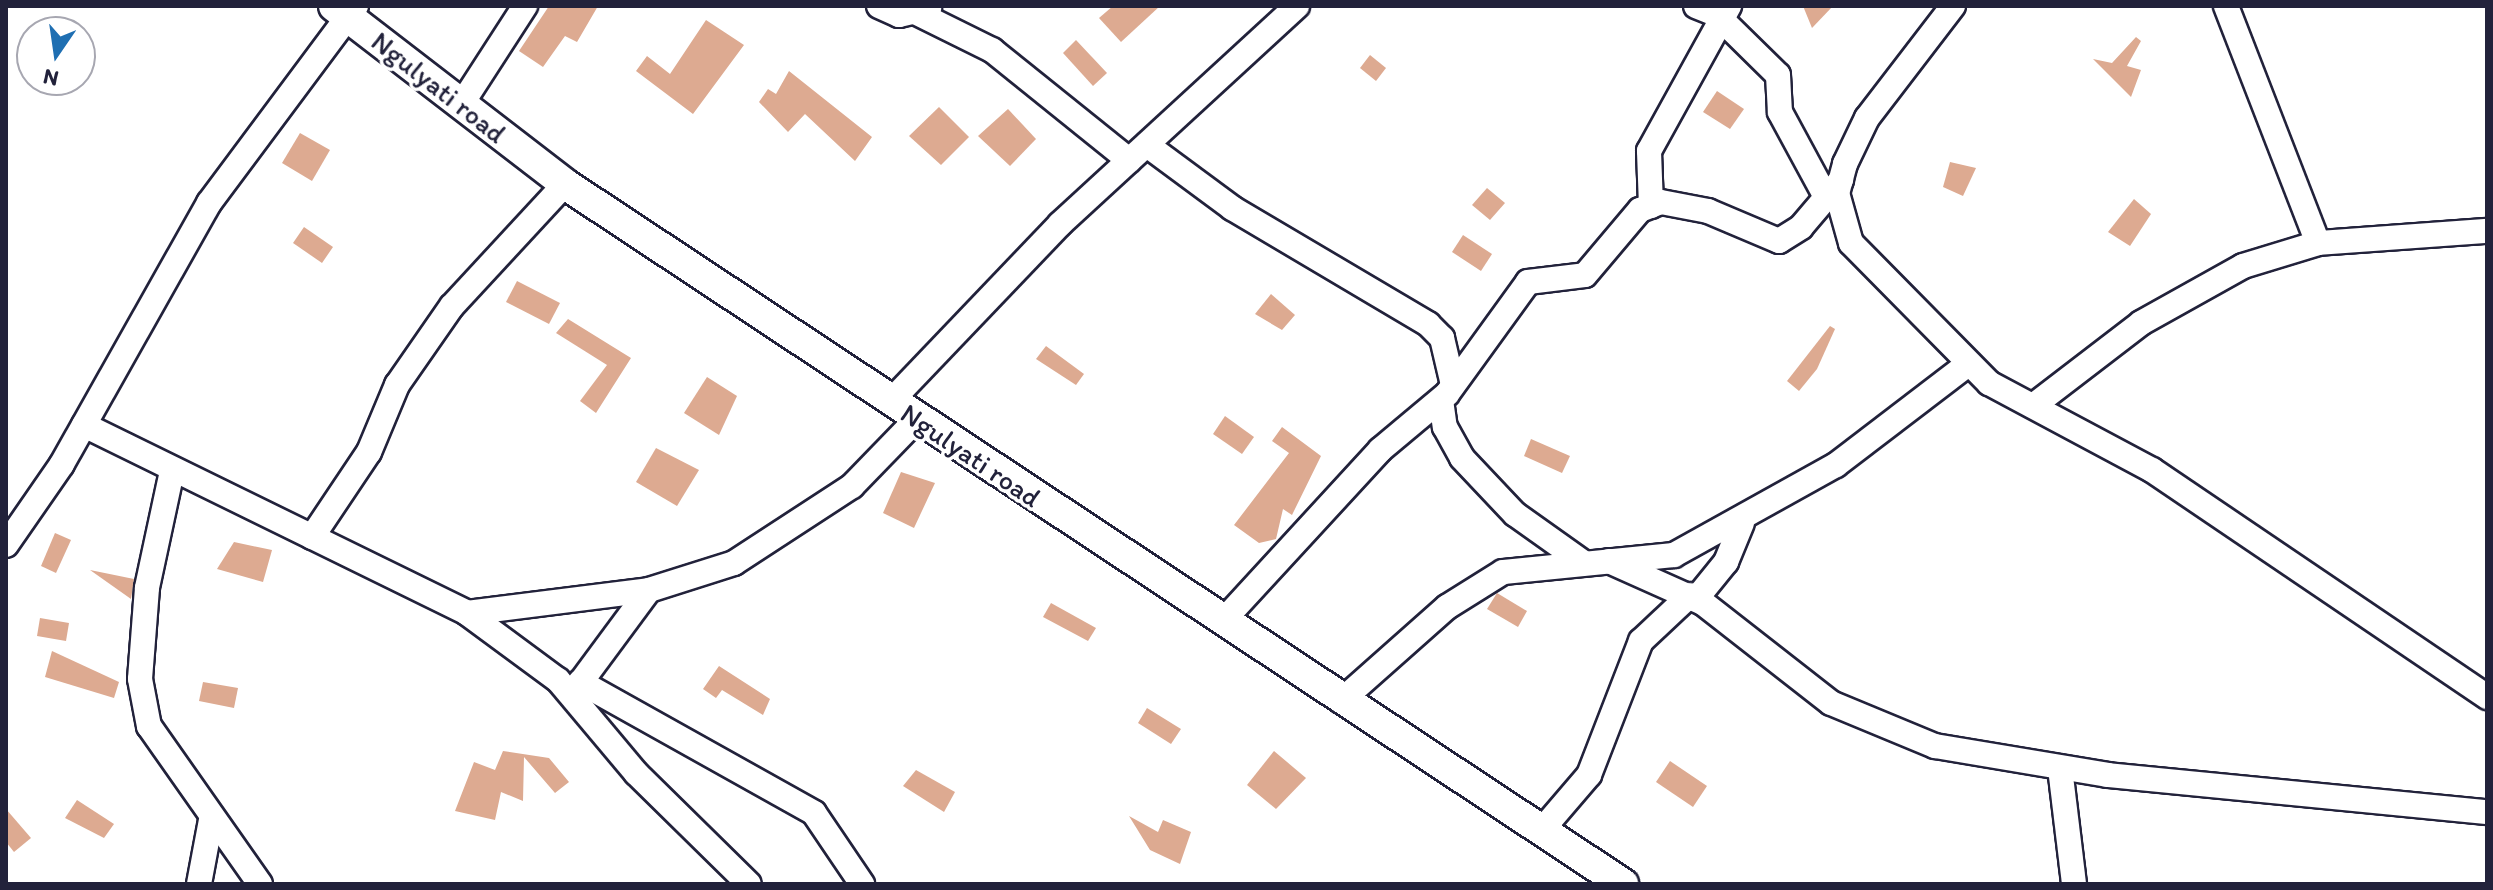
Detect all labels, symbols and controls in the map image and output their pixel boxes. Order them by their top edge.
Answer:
north arrow [16,16,96,96]
street label: Ngulyati road [365,24,513,150]
text: N [41,63,61,93]
street label: Ngulyati road [895,396,1047,514]

